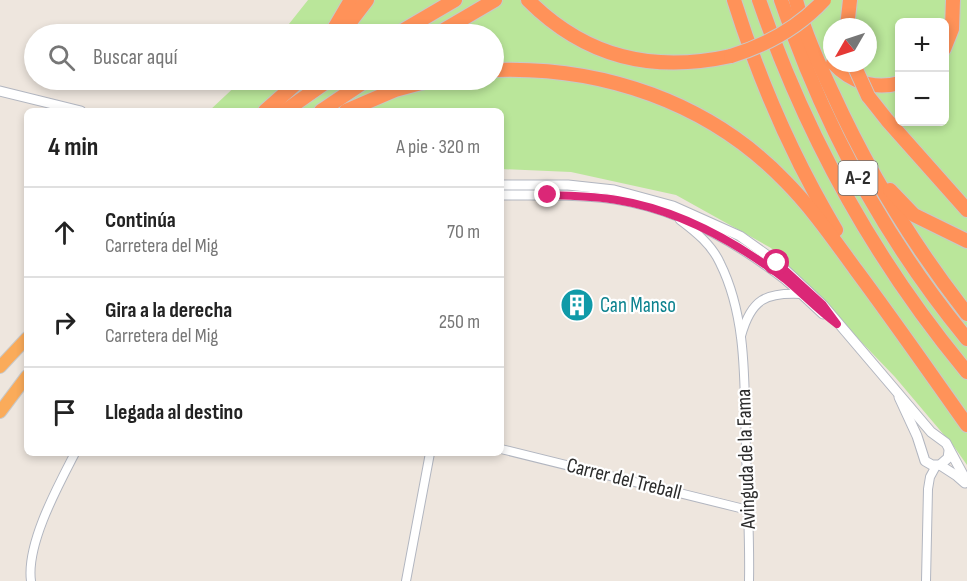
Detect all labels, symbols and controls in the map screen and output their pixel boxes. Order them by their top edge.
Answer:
north arrow [823,18,877,72]
map controls [895,18,949,126]
button: + [895,18,949,72]
search box [24,24,504,90]
icon: search [45,41,78,74]
text: Buscar aquí [93,44,178,71]
button: − [895,72,949,126]
text: 4 min [48,132,98,163]
text: A pie · 320 m [396,135,480,159]
road number: A-2 [838,161,878,195]
route end [534,181,560,207]
text: Continúa [105,207,176,234]
icon: ahead [48,216,81,249]
text: 70 m [447,220,480,244]
text: Carretera del Mig [105,234,218,258]
route start [763,249,789,275]
building icon: Can Manso [559,287,595,323]
place label: Can Manso [600,293,676,318]
text: Gira a la derecha [105,297,232,324]
icon: right [48,306,81,339]
text: 250 m [439,310,480,334]
text: Carretera del Mig [105,324,218,348]
street label: Avinguda de la Fama [731,389,761,530]
icon: arrive [48,396,81,429]
text: Llegada al destino [105,399,243,426]
street label: Carrer del Treball [564,453,684,505]

